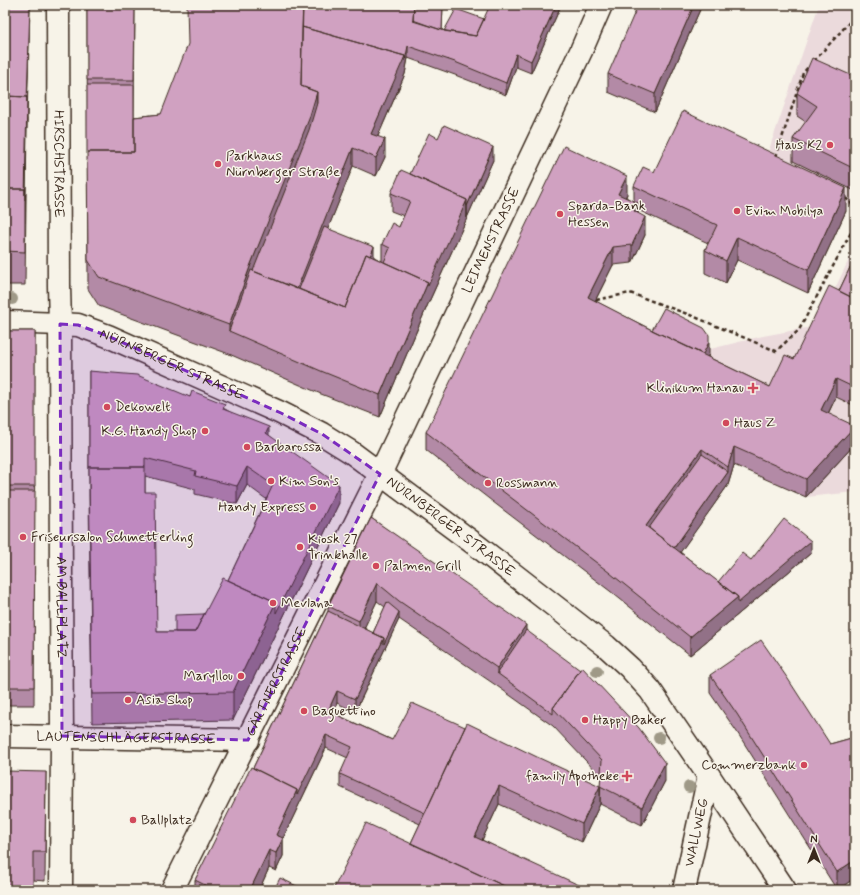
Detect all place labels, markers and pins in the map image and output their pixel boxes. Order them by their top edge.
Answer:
place label: Haus K2 [775,136,822,154]
marker: Haus K2 [825,140,835,150]
place label: Parkhaus Nürnberger Straße [226,147,340,183]
marker: Parkhaus Nürnberger Straße [213,159,223,169]
place label: Sparda-Bank Hessen [568,197,646,231]
place label: Evim Mobilya [745,202,824,220]
marker: Evim Mobilya [732,206,742,216]
marker: Sparda-Bank Hessen [555,209,565,219]
place label: Klinikum Hanau [647,379,744,397]
marker: Klinikum Hanau [747,382,759,394]
place label: Dekowelt [115,398,170,416]
marker: Dekowelt [102,402,112,412]
place label: Haus Z [734,414,776,432]
marker: Haus Z [721,418,731,428]
place label: K.G. Handy Shop [101,422,197,440]
marker: K.G. Handy Shop [200,426,210,436]
place label: Barbarossa [255,438,322,456]
marker: Barbarossa [242,442,252,452]
place label: Kim Son's [279,472,339,490]
place label: Rossmann [496,474,558,492]
marker: Kim Son's [266,476,276,486]
marker: Rossmann [483,478,493,488]
place label: Handy Express [218,498,305,516]
marker: Handy Express [308,502,318,512]
place label: Friseursalon Schmetterling [31,528,194,548]
place label: Kiosk 27 Trinkhalle [308,530,369,564]
marker: Friseursalon Schmetterling [18,532,28,542]
marker: Kiosk 27 Trinkhalle [295,542,305,552]
place label: Palmen Grill [384,557,461,575]
marker: Palmen Grill [371,561,381,571]
place label: Mevlana [281,594,333,612]
marker: Mevlana [268,598,278,608]
place label: Maryllou [184,667,233,685]
marker: Maryllou [236,671,246,681]
place label: Asia Shop [136,691,193,709]
marker: Asia Shop [123,695,133,705]
place label: Baguettino [312,702,376,722]
marker: Baguettino [299,706,309,716]
place label: Happy Baker [593,711,666,729]
marker: Happy Baker [580,715,590,725]
place label: Commerzbank [701,756,796,774]
marker: Commerzbank [799,760,809,770]
place label: family Apotheke [526,767,619,786]
marker: family Apotheke [622,771,632,781]
place label: Ballplatz [141,811,192,829]
marker: Ballplatz [128,815,138,825]

